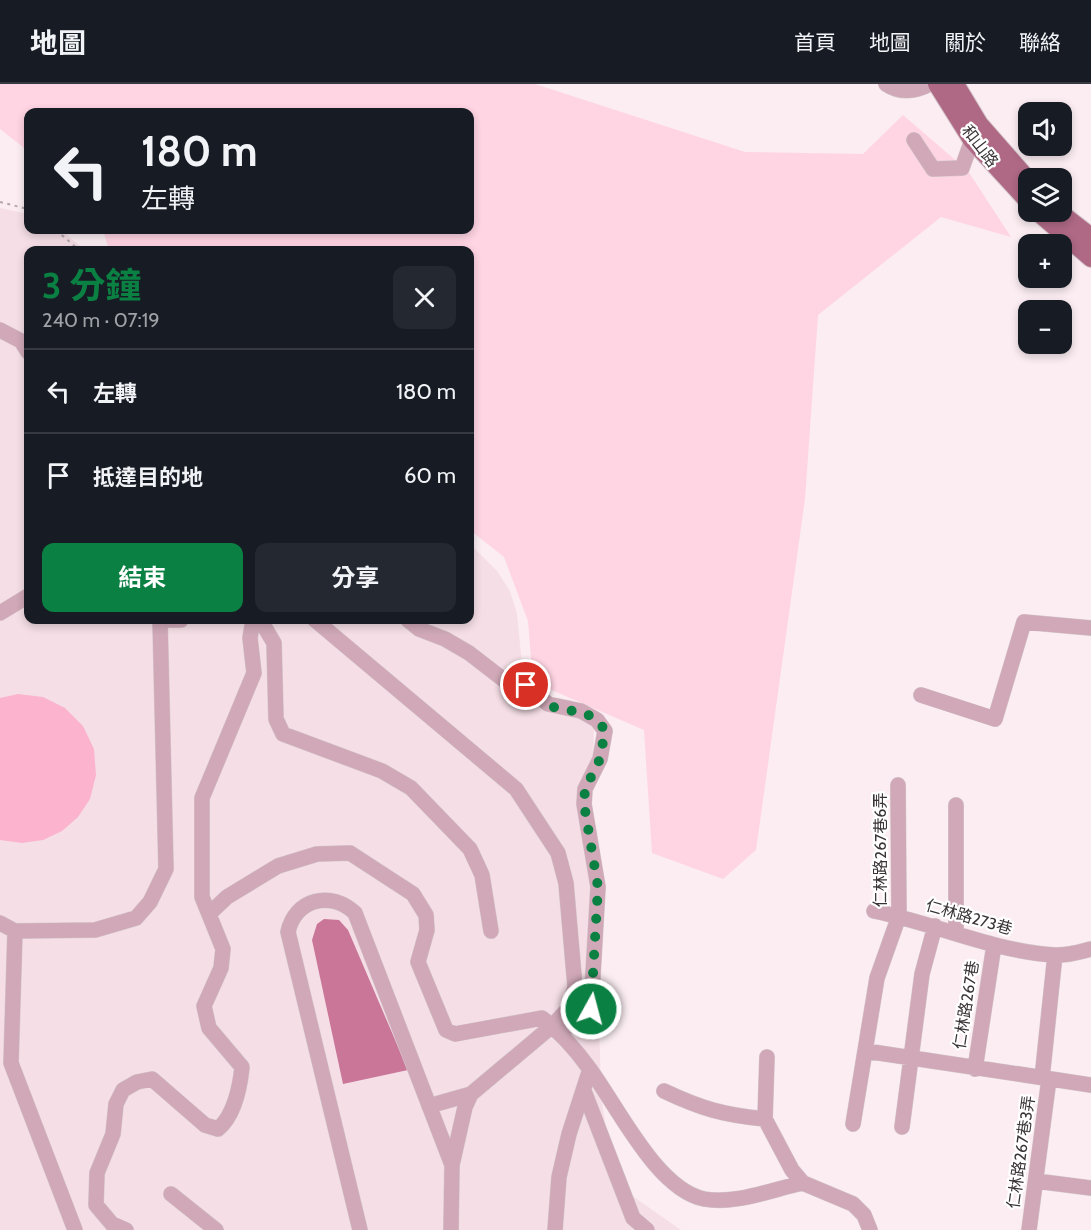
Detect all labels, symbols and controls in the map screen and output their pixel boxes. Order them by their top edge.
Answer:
text: 地圖 [30,26,86,60]
text: 首頁 [794,30,836,55]
text: 地圖 [869,30,911,55]
text: 關於 [944,30,986,55]
text: 聯絡 [1019,30,1061,55]
map controls [1018,102,1072,354]
button: sound [1018,102,1072,156]
street label: 和山路 [958,121,1002,171]
text: 180 m [141,125,257,177]
icon: left [42,132,120,210]
button: layers [1018,168,1072,222]
text: 左轉 [141,182,195,215]
button: + [1018,234,1072,288]
text: 3 分鐘 [42,263,142,307]
button: close [393,266,456,329]
button: − [1018,300,1072,354]
text: 240 m · 07:19 [42,308,160,332]
icon: left [42,375,75,408]
text: 180 m [396,378,456,405]
text: 左轉 [93,380,137,407]
icon: arrive [42,459,75,492]
text: 60 m [404,462,456,489]
text: 抵達目的地 [93,464,203,491]
button: 結束 [42,543,243,612]
button: 分享 [255,543,456,612]
pin [500,659,551,710]
icon: arrive [509,668,542,701]
street label: 仁林路267巷6弄 [871,793,890,907]
street label: 仁林路273巷 [924,896,1014,938]
street label: 仁林路267巷 [950,959,982,1051]
position arrow [559,977,623,1041]
street label: 仁林路267巷3弄 [1004,1094,1038,1210]

